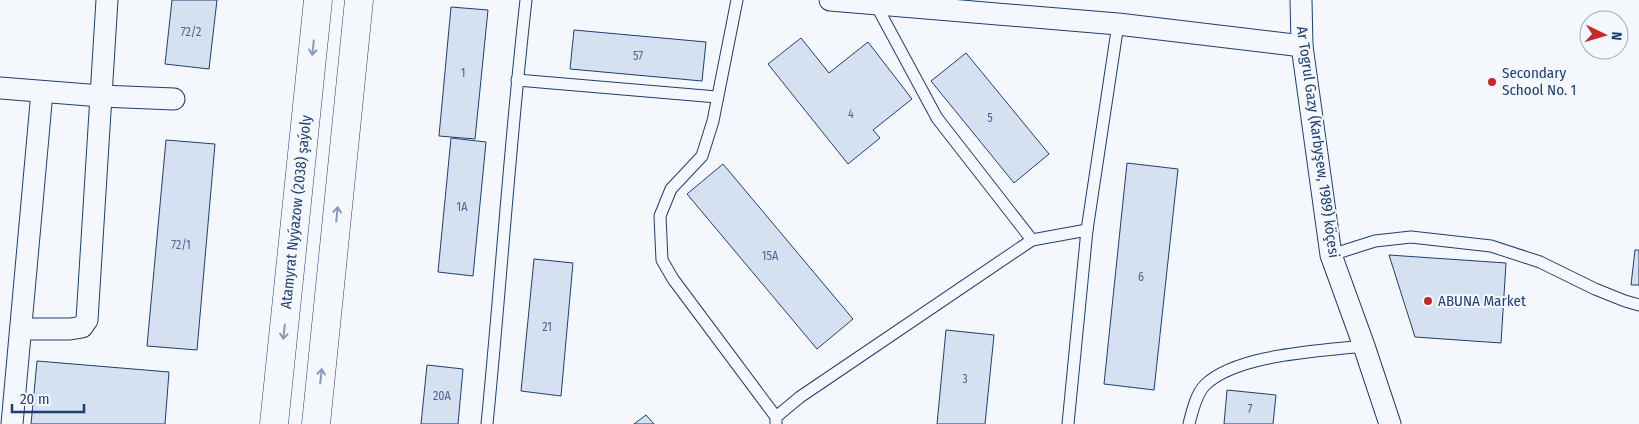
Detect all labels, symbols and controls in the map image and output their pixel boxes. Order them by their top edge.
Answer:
north arrow [1579,10,1629,60]
house number: 72/2 [181,25,201,39]
street label: Ar Togrul Gazy (Karbyşew, 1989) köçesi [1293,25,1343,259]
text: N [1608,31,1625,41]
one-way arrow [308,40,318,56]
house number: 57 [633,49,643,63]
place label: Secondary School No. 1 [1502,64,1576,99]
house number: 1 [461,66,465,80]
marker: Secondary School No. 1 [1486,76,1498,88]
house number: 4 [848,107,854,121]
house number: 5 [987,111,993,125]
street label: Atamyrat Nyýazow (2038) şaýoly [277,114,315,310]
house number: 1A [457,200,468,214]
one-way arrow [333,206,342,222]
house number: 72/1 [171,238,191,252]
house number: 15A [762,249,779,263]
house number: 6 [1138,270,1144,284]
place label: ABUNA Market [1438,292,1526,310]
marker: ABUNA Market [1422,295,1434,307]
house number: 21 [542,320,552,334]
one-way arrow [279,324,289,340]
one-way arrow [316,368,326,384]
house number: 3 [962,372,968,386]
scale bar [12,382,85,414]
house number: 20A [433,389,452,403]
text: 20 m [20,390,50,408]
house number: 7 [1248,402,1253,416]

